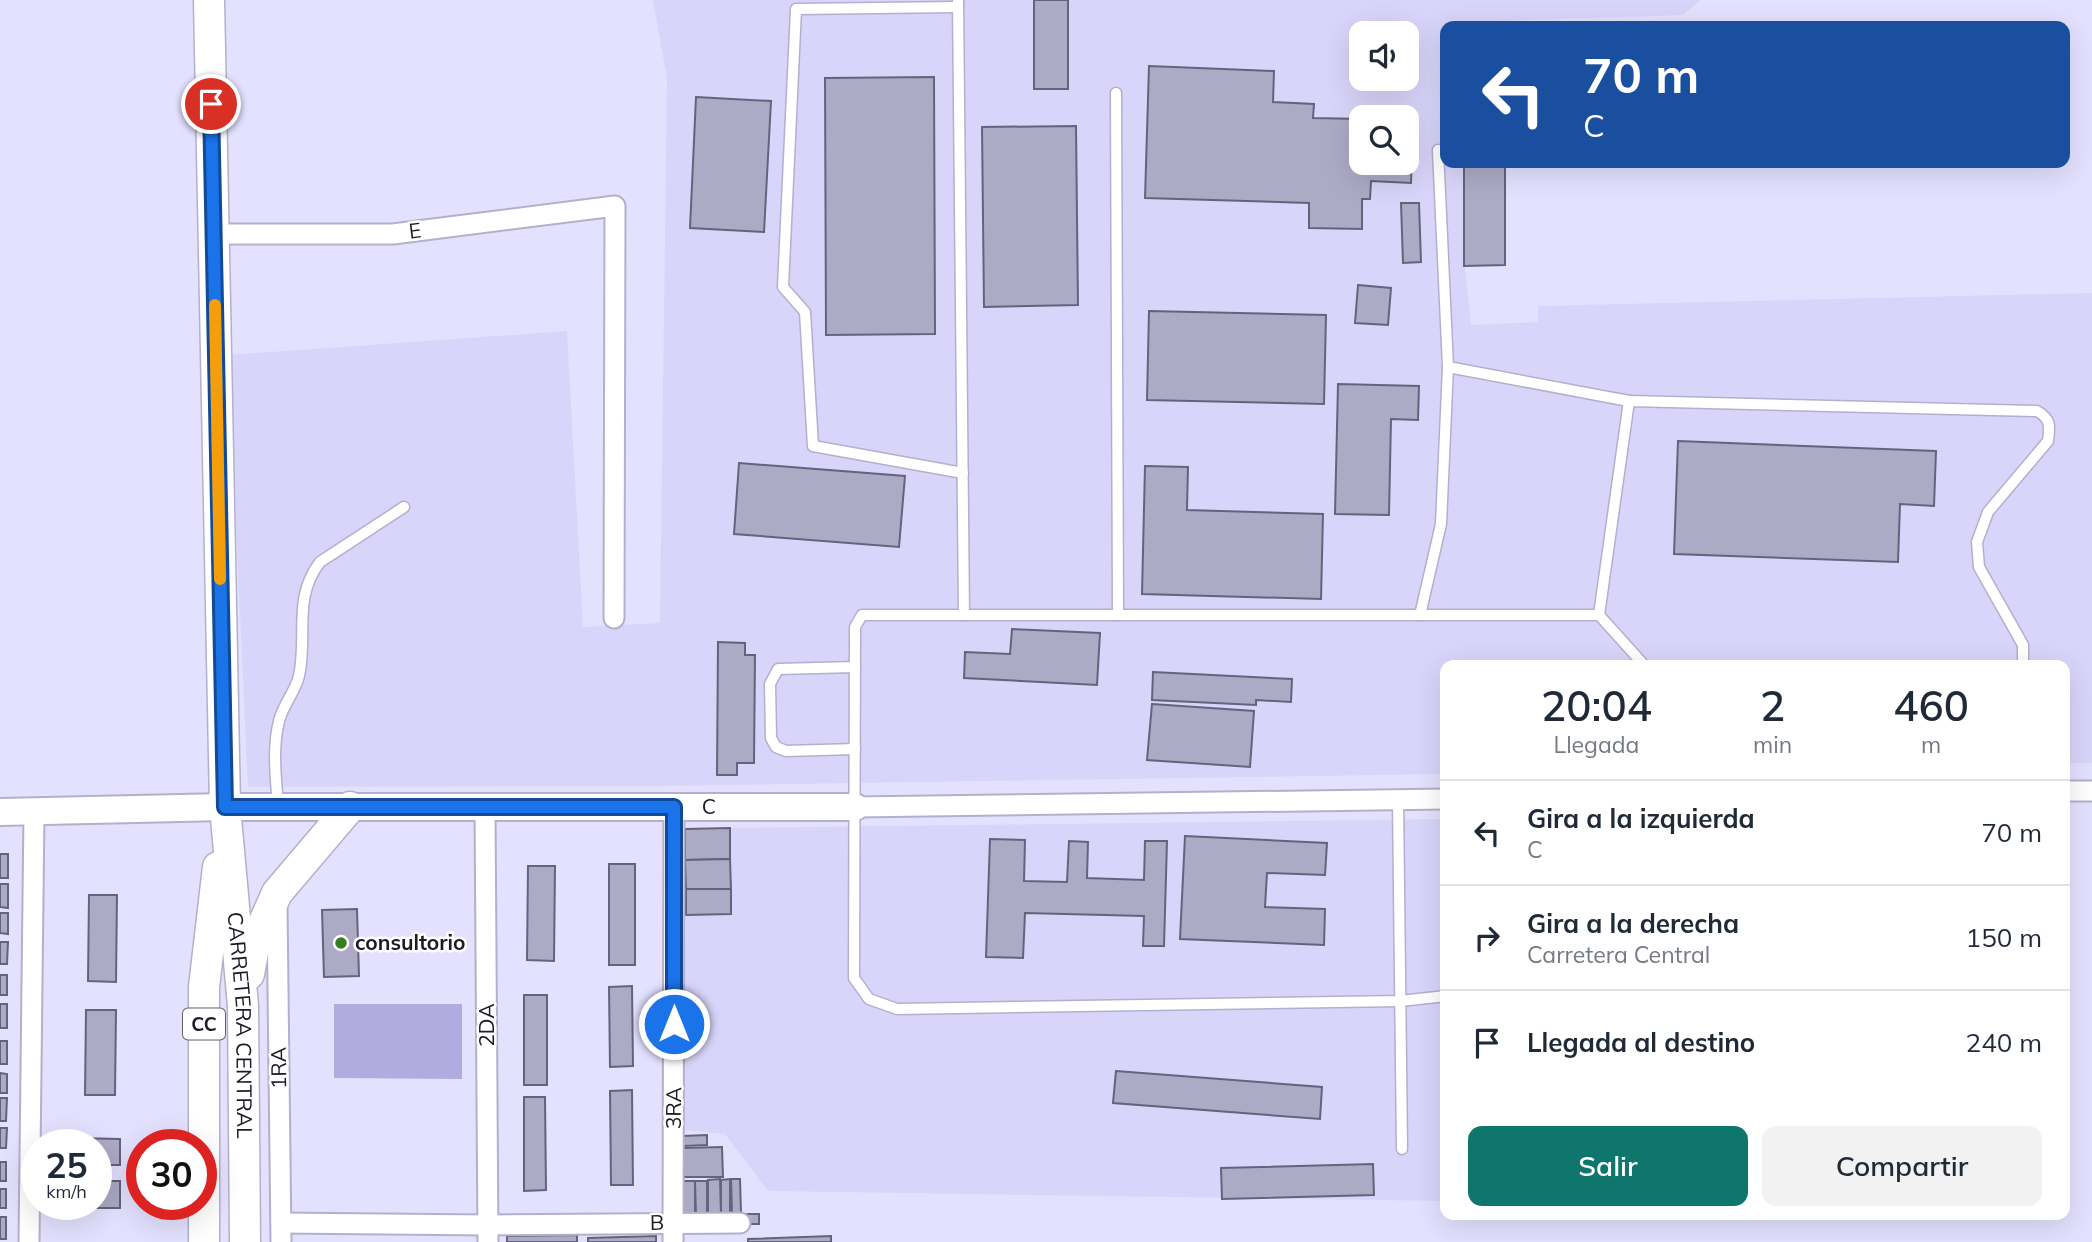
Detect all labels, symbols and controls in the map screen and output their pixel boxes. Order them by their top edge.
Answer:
map controls [1349,21,1419,175]
button: sound [1349,21,1419,91]
text: 70 m [1583,44,1699,105]
icon: left [1468,49,1559,140]
pin [181,74,241,134]
icon: arrive [192,85,230,123]
button: search [1349,105,1419,175]
text: C [1583,105,1605,145]
street label: E [407,216,423,244]
text: 20:04 [1541,679,1652,732]
text: 2 [1760,679,1785,732]
text: 460 [1893,679,1969,732]
text: Llegada [1554,730,1639,759]
text: min [1753,730,1792,759]
text: m [1921,730,1941,759]
street label: C [702,793,716,819]
text: Gira a la izquierda [1527,802,1755,835]
icon: left [1468,814,1506,852]
text: 70 m [1981,816,2042,849]
text: C [1527,835,1543,864]
text: Gira a la derecha [1527,907,1739,940]
street label: CARRETERA CENTRAL [223,911,258,1139]
icon: right [1468,919,1506,957]
text: 150 m [1966,921,2042,954]
place label: consultorio [355,929,465,955]
marker: consultorio [333,935,349,951]
text: Carretera Central [1527,940,1710,969]
position arrow [637,987,711,1061]
street label: 2DA [473,1003,499,1047]
road number: CC [183,1008,225,1040]
icon: arrive [1468,1024,1506,1062]
text: Llegada al destino [1527,1026,1755,1059]
text: 240 m [1966,1026,2042,1059]
street label: 1RA [265,1046,291,1089]
street label: 3RA [660,1086,686,1129]
button: Salir [1468,1126,1748,1206]
button: Compartir [1762,1126,2042,1206]
speed limit sign: 30 [126,1129,217,1220]
text: 25 [45,1143,88,1187]
text: km/h [46,1180,87,1203]
street label: B [650,1209,664,1235]

